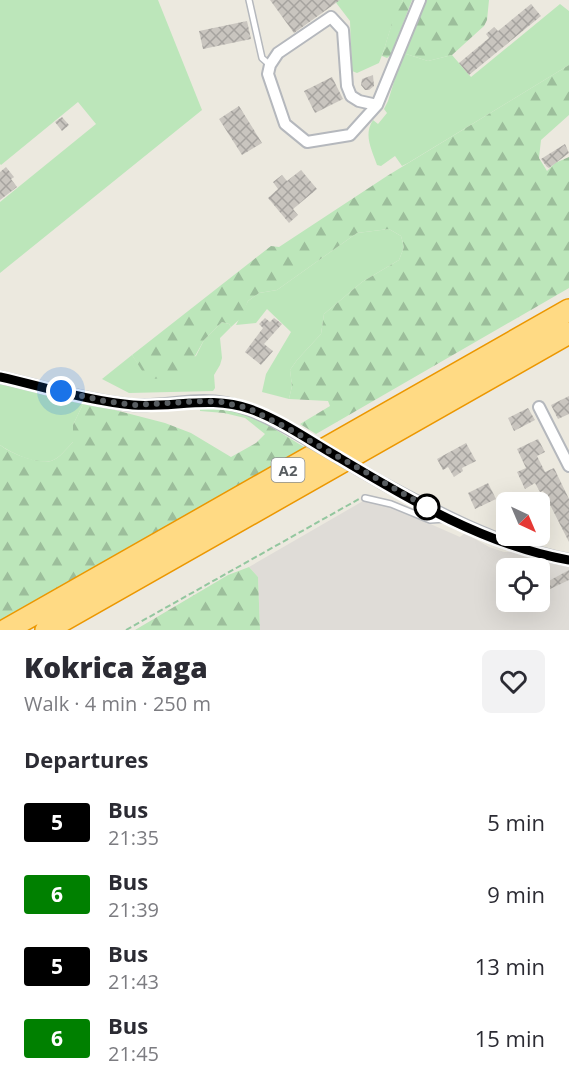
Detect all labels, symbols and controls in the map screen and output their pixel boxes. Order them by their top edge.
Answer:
your location [46,376,76,406]
road number: A2 [272,458,304,482]
north arrow [496,492,550,546]
map controls [496,492,550,612]
unlabelled marker [414,494,440,520]
button: locate [496,558,550,612]
text: Kokrica žaga [24,648,208,686]
button: heart [482,650,545,713]
text: Walk · 4 min · 250 m [24,690,211,717]
text: Departures [24,744,148,774]
text: Bus [108,794,148,824]
text: 5 min [487,807,545,837]
text: 5 [51,808,63,836]
text: 21:35 [108,824,159,851]
text: Bus [108,866,148,896]
text: 9 min [487,879,545,909]
text: 6 [51,880,63,908]
text: 21:39 [108,896,159,923]
text: Bus [108,938,148,968]
text: 13 min [475,951,545,981]
text: 5 [51,952,63,980]
text: 21:43 [108,968,159,995]
text: Bus [108,1010,148,1040]
text: 15 min [475,1023,545,1053]
text: 6 [51,1024,63,1052]
text: 21:45 [108,1040,159,1067]

